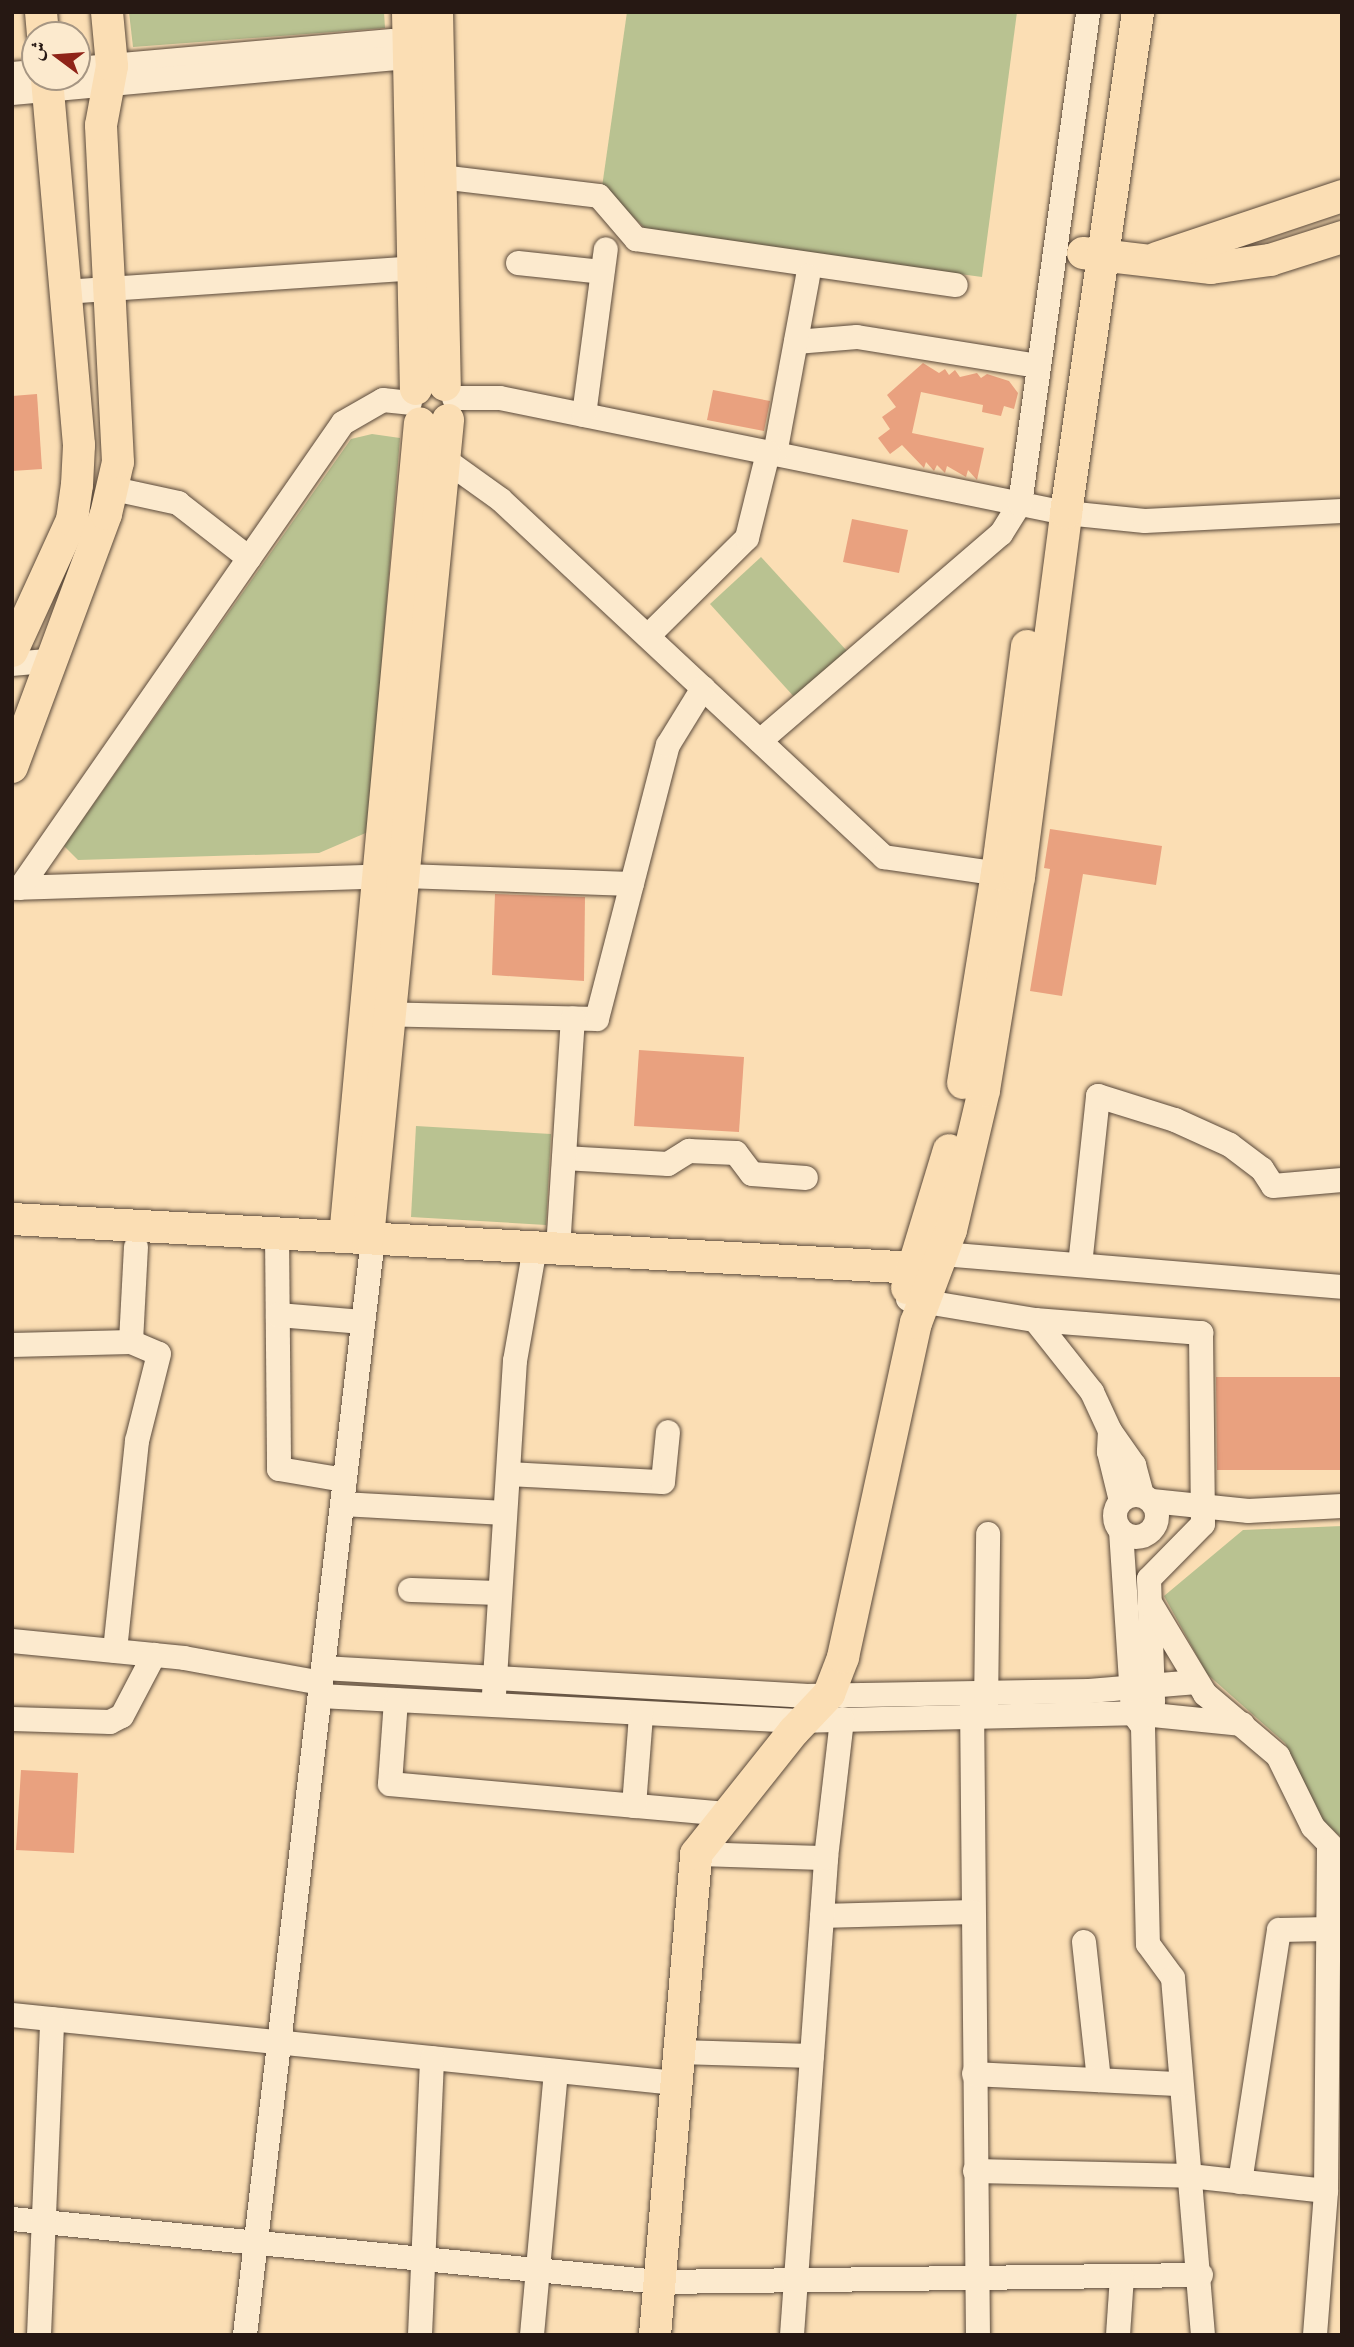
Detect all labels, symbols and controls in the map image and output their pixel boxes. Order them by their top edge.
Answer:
north arrow [21,21,91,91]
text: ش [25,39,51,63]

